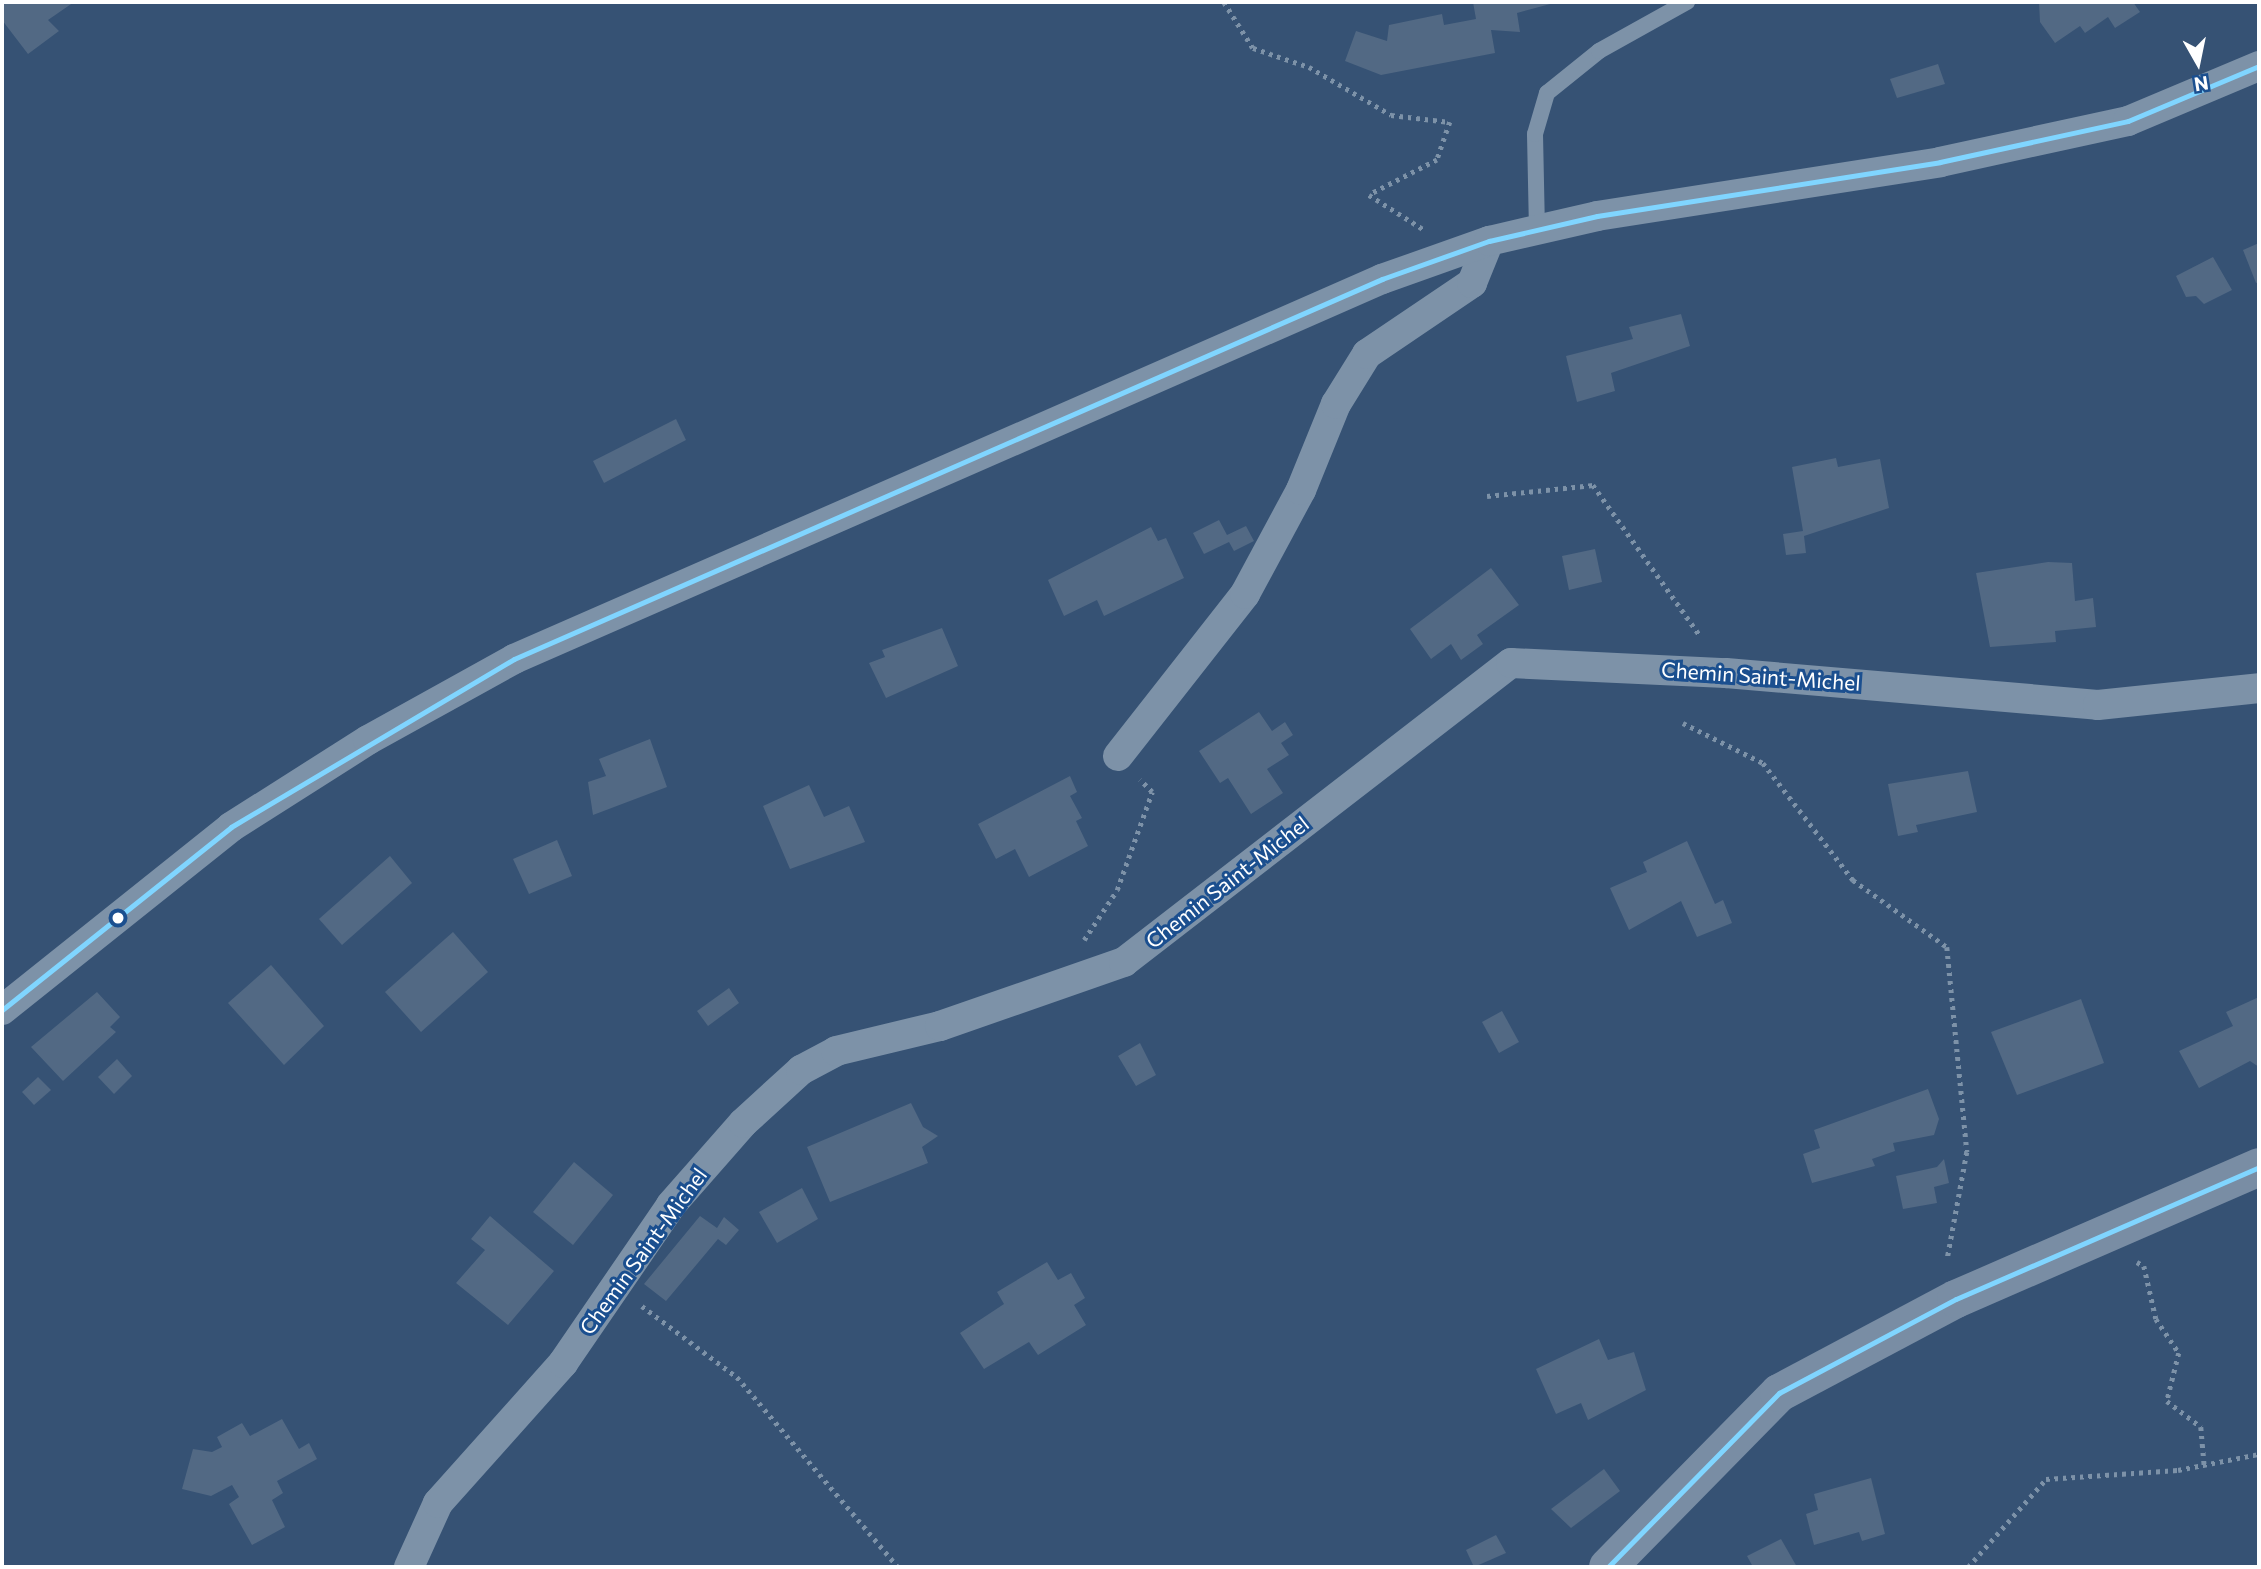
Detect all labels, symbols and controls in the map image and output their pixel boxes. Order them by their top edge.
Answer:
north arrow [2163,28,2233,98]
text: N [2193,72,2210,97]
street label: Chemin Saint-Michel [1660,656,1862,696]
street label: Chemin Saint-Michel [1141,811,1313,953]
unlabelled marker [111,911,125,925]
street label: Chemin Saint-Michel [574,1163,712,1339]

